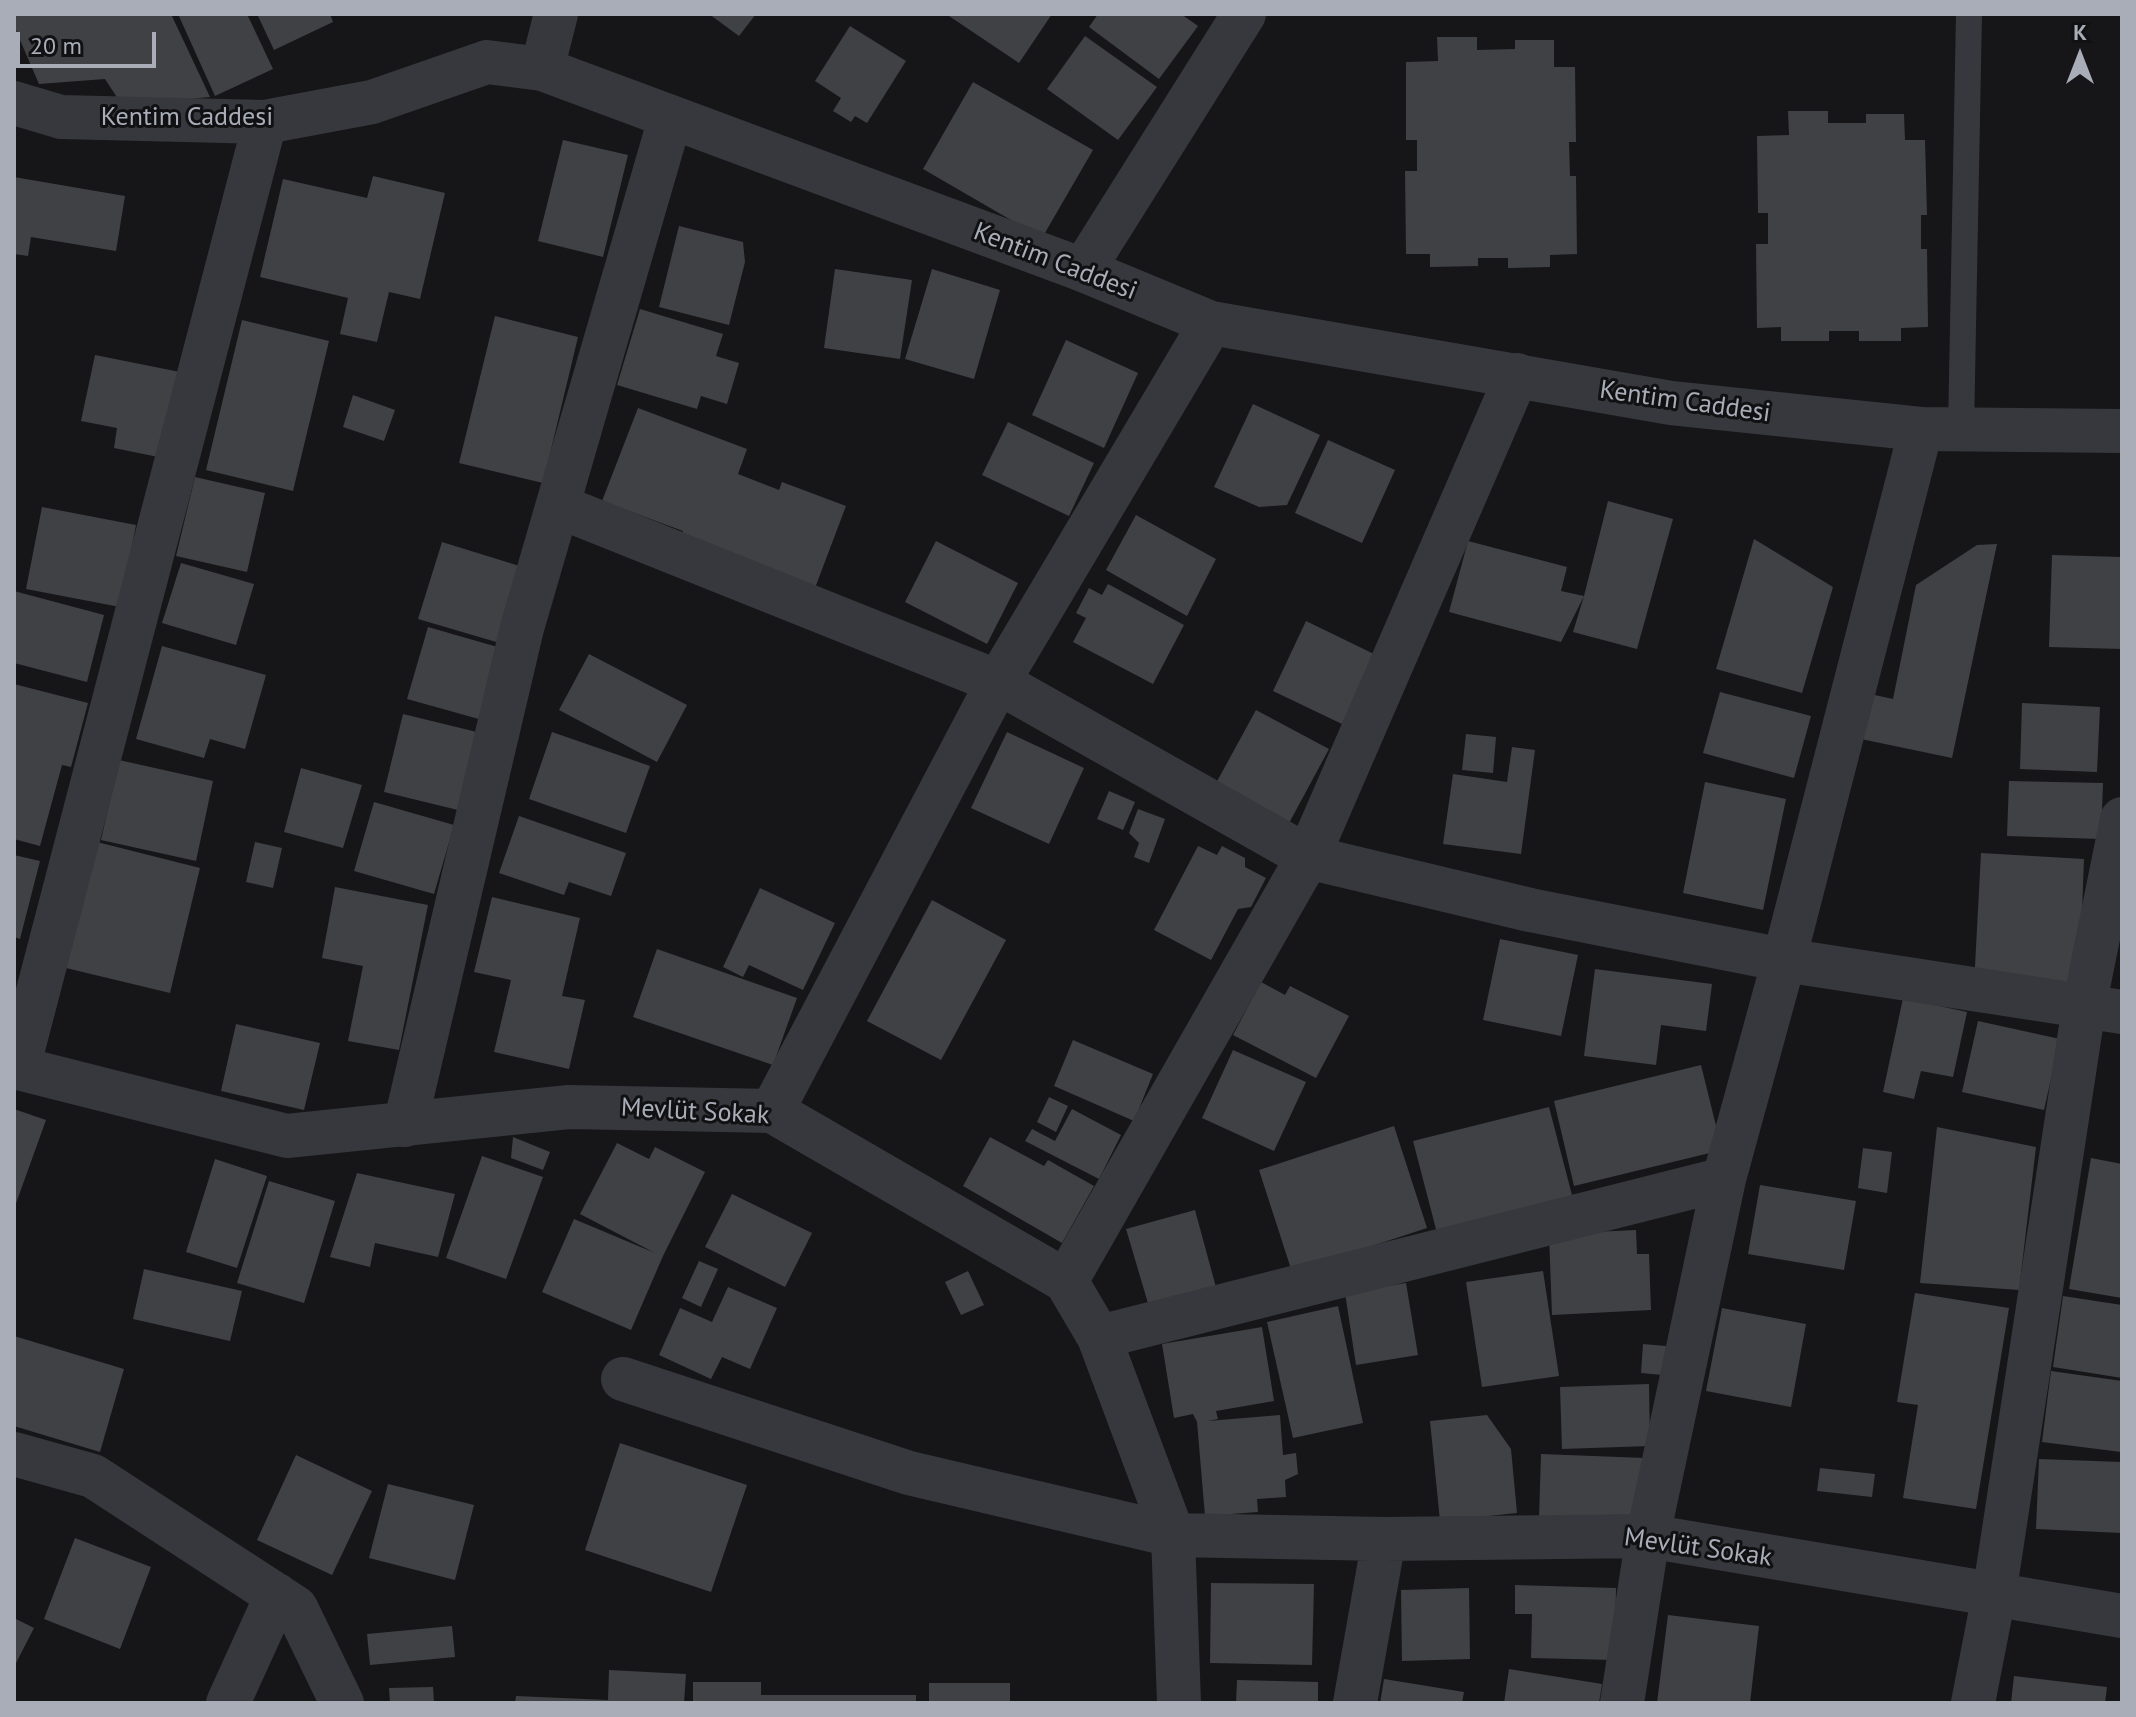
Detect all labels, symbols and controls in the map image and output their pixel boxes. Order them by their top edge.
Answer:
scale bar [20,16,160,66]
north arrow [2040,16,2120,96]
text: K [2073,18,2087,46]
text: 20 m [30,30,82,61]
street label: Kentim Caddesi [101,102,273,134]
street label: Kentim Caddesi [969,217,1141,307]
street label: Kentim Caddesi [1598,375,1772,429]
street label: Mevlüt Sokak [620,1093,770,1131]
street label: Mevlüt Sokak [1622,1522,1774,1574]

